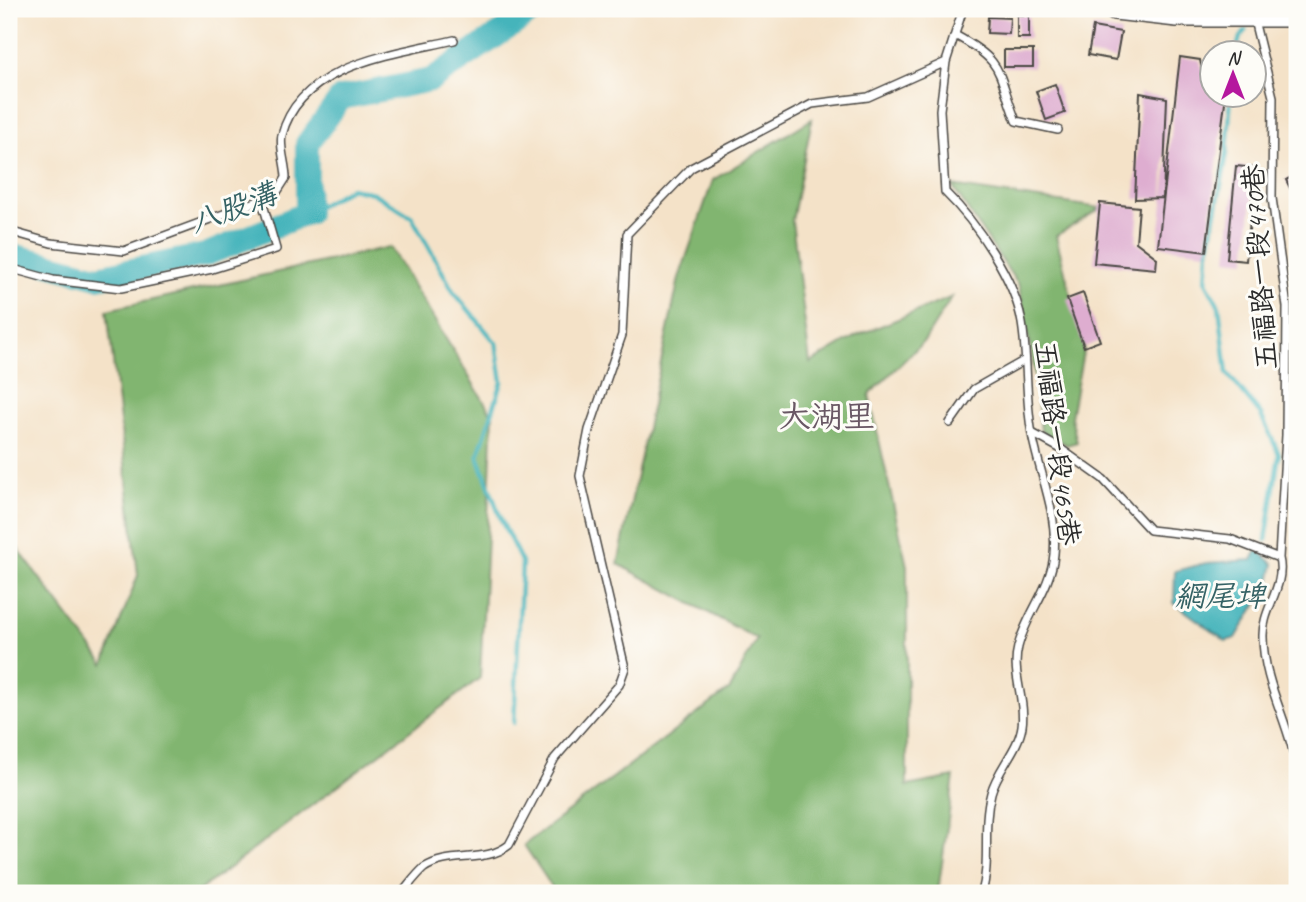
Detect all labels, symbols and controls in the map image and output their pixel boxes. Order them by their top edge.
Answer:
north arrow [1198,38,1268,108]
text: N [1227,46,1242,70]
street label: 五福路一段470巷 [1235,162,1284,371]
water label: 八股溝 [184,173,285,242]
street label: 五福路一段465巷 [1028,339,1088,548]
district label: 大湖里 [779,396,875,437]
water label: 網尾埤 [1175,577,1268,615]

